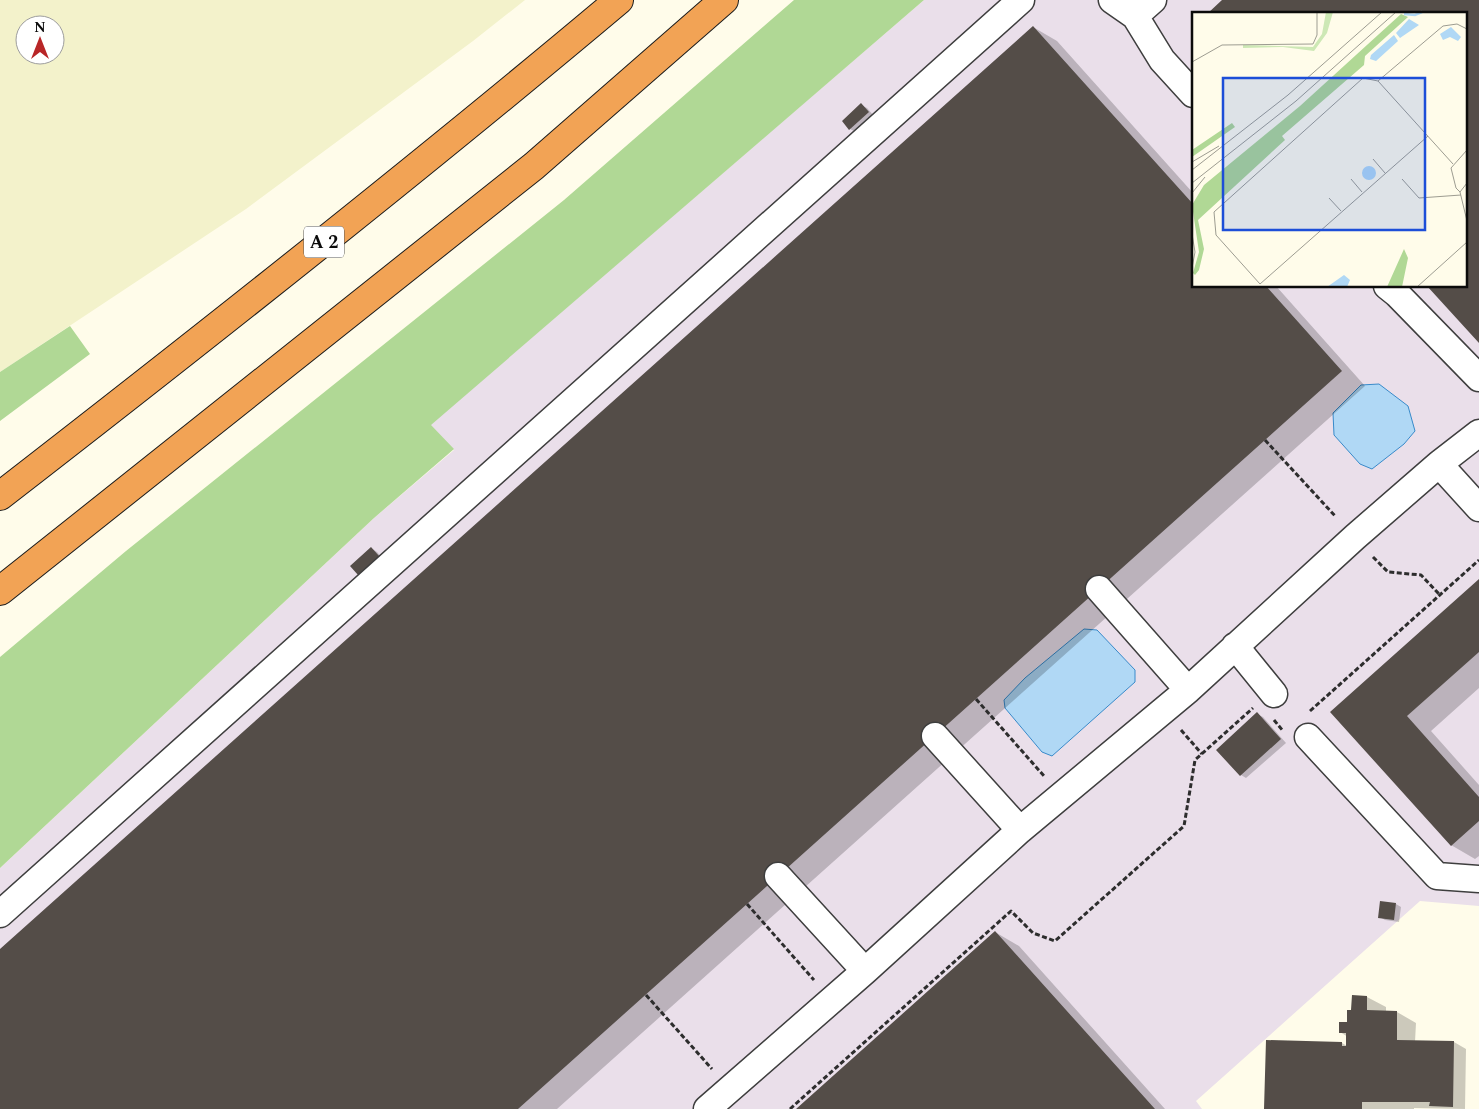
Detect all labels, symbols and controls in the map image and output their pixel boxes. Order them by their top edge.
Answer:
inset map [1192,12,1466,288]
north arrow [15,15,65,65]
text: N [34,17,46,38]
road number: A 2 [304,226,344,258]

